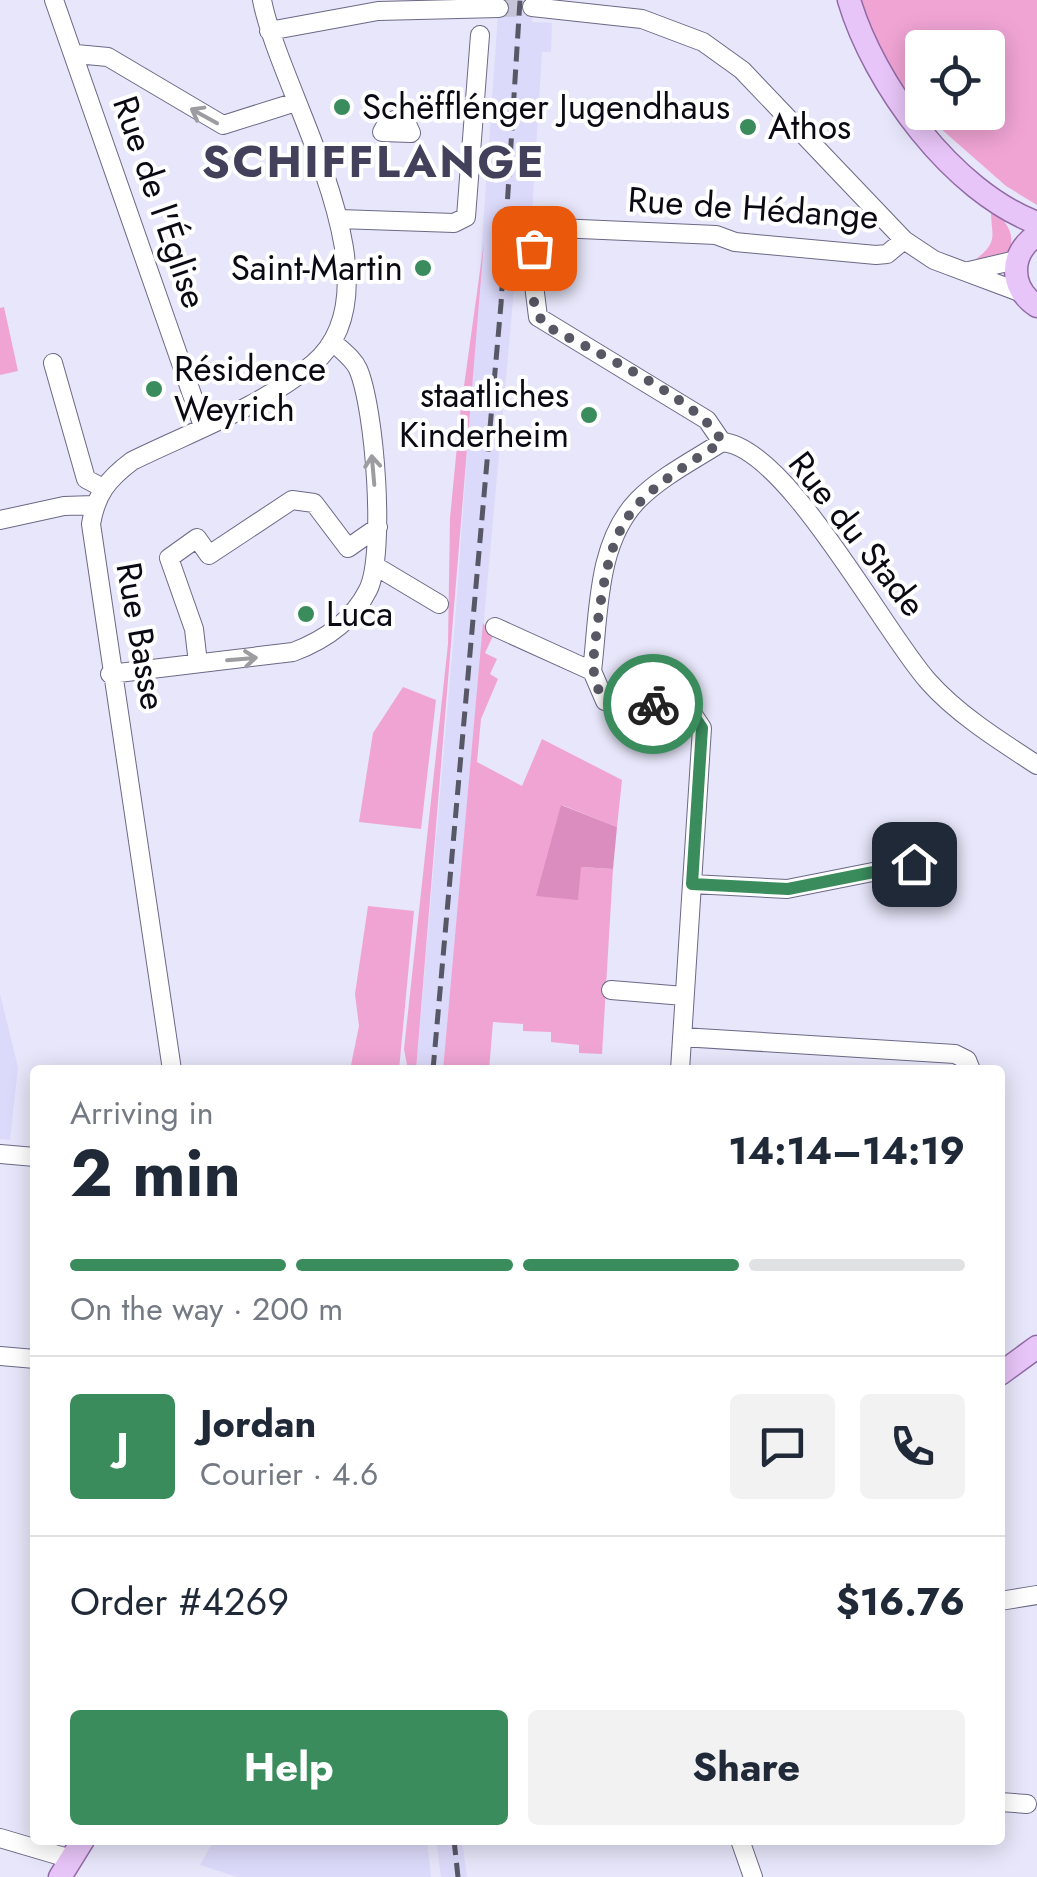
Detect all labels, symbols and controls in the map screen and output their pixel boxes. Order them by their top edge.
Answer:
map controls [905,30,1005,130]
button: locate [905,30,1005,130]
place label: Schëfflénger Jugendhaus [362,82,730,132]
street label: Rue de l'Église [100,89,220,315]
marker: Schëfflénger Jugendhaus [331,96,353,118]
place label: Athos [768,102,851,152]
one-way arrow [190,105,219,125]
marker: Athos [737,116,759,138]
district label: SCHIFFLANGE [202,129,546,194]
street label: Rue de Hédange [626,174,880,242]
pin [492,206,577,291]
icon: bag [507,221,562,276]
place label: Saint-Martin [231,243,403,293]
marker: Saint-Martin [412,257,434,279]
place label: Résidence Weyrich [174,344,326,434]
place label: staatliches Kinderheim [399,370,569,460]
marker: Résidence Weyrich [143,378,165,400]
marker: staatliches Kinderheim [578,404,600,426]
street label: Rue du Stade [776,441,938,627]
one-way arrow [364,455,383,487]
street label: Rue Basse [103,558,179,714]
place label: Luca [326,589,393,639]
marker: Luca [295,603,317,625]
one-way arrow [225,649,258,668]
courier [603,654,703,754]
icon: bike [626,677,681,732]
pin [872,822,957,907]
icon: home [887,837,942,892]
text: Arriving in [70,1090,214,1136]
text: 14:14–14:19 [728,1123,965,1178]
text: 2 min [70,1126,241,1220]
text: On the way · 200 m [70,1286,343,1332]
button: chat [730,1394,835,1499]
button: phone [860,1394,965,1499]
text: Jordan [200,1396,316,1451]
text: J [116,1419,129,1474]
text: Courier · 4.6 [200,1451,378,1497]
text: Order #4269 [70,1574,289,1629]
text: $16.76 [836,1574,965,1629]
button: Help [70,1710,508,1825]
button: Share [528,1710,965,1825]

